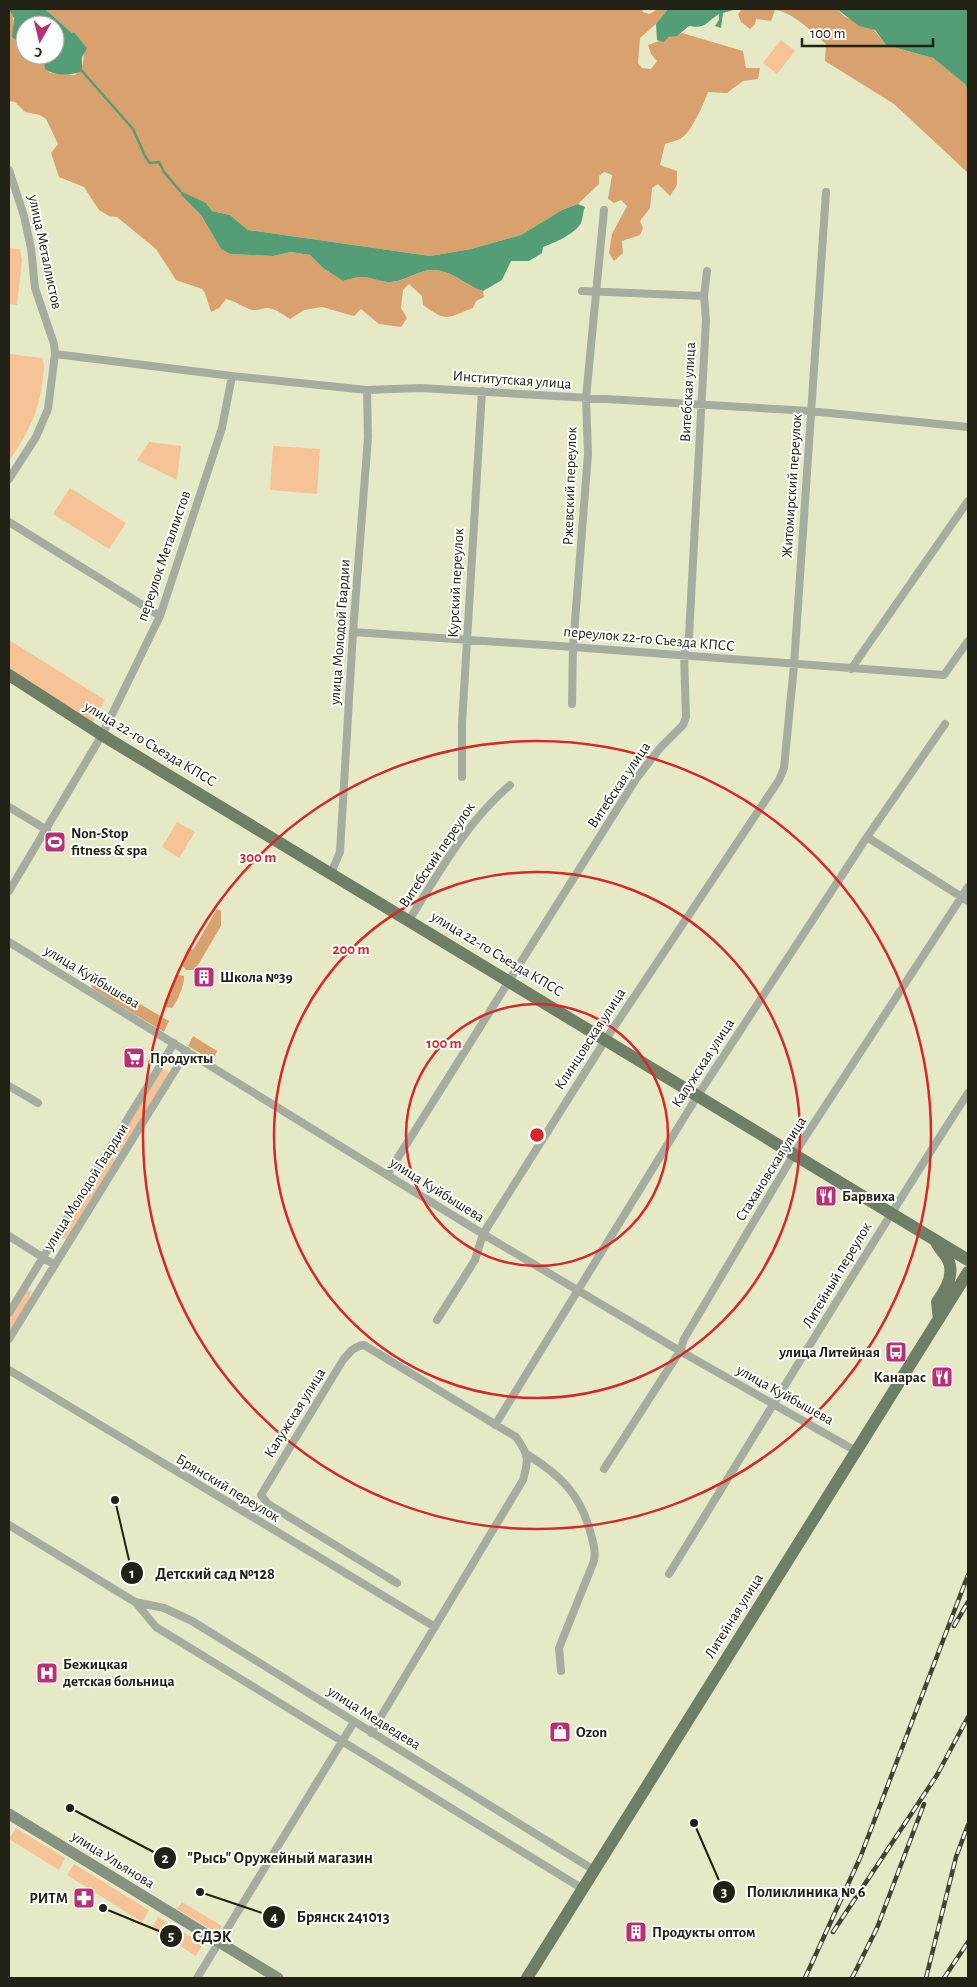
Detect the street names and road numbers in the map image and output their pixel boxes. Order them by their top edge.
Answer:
street label: улица Металлистов [25,192,64,311]
street label: Витебская улица [678,341,698,442]
street label: Институтская улица [452,368,572,392]
street label: Житомирский переулок [779,413,805,559]
street label: Ржевский переулок [560,426,580,546]
street label: переулок Металлистов [135,489,193,623]
street label: Курский переулок [446,528,466,638]
street label: улица Молодой Гвардии [327,559,353,706]
street label: переулок 22-го Съезда КПСС [563,624,735,654]
street label: улица 22-го Съезда КПСС [81,698,219,789]
street label: Витебская улица [585,739,653,831]
street label: Витебский переулок [396,800,478,910]
street label: улица 22-го Съезда КПСС [428,908,566,999]
street label: улица Куйбышева [41,942,142,1011]
street label: Клинцовская улица [552,985,628,1092]
street label: Калужская улица [669,1016,737,1110]
street label: Стахановская улица [733,1114,809,1224]
street label: улица Молодой Гвардии [40,1121,131,1254]
street label: улица Куйбышева [386,1154,487,1225]
street label: Литейный переулок [800,1220,874,1330]
street label: улица Куйбышева [733,1362,836,1428]
street label: Калужская улица [262,1365,329,1460]
street label: Брянский переулок [174,1451,283,1525]
street label: Литейная улица [702,1571,766,1661]
street label: улица Медведева [324,1683,423,1753]
street label: улица Ульянова [68,1828,157,1892]

